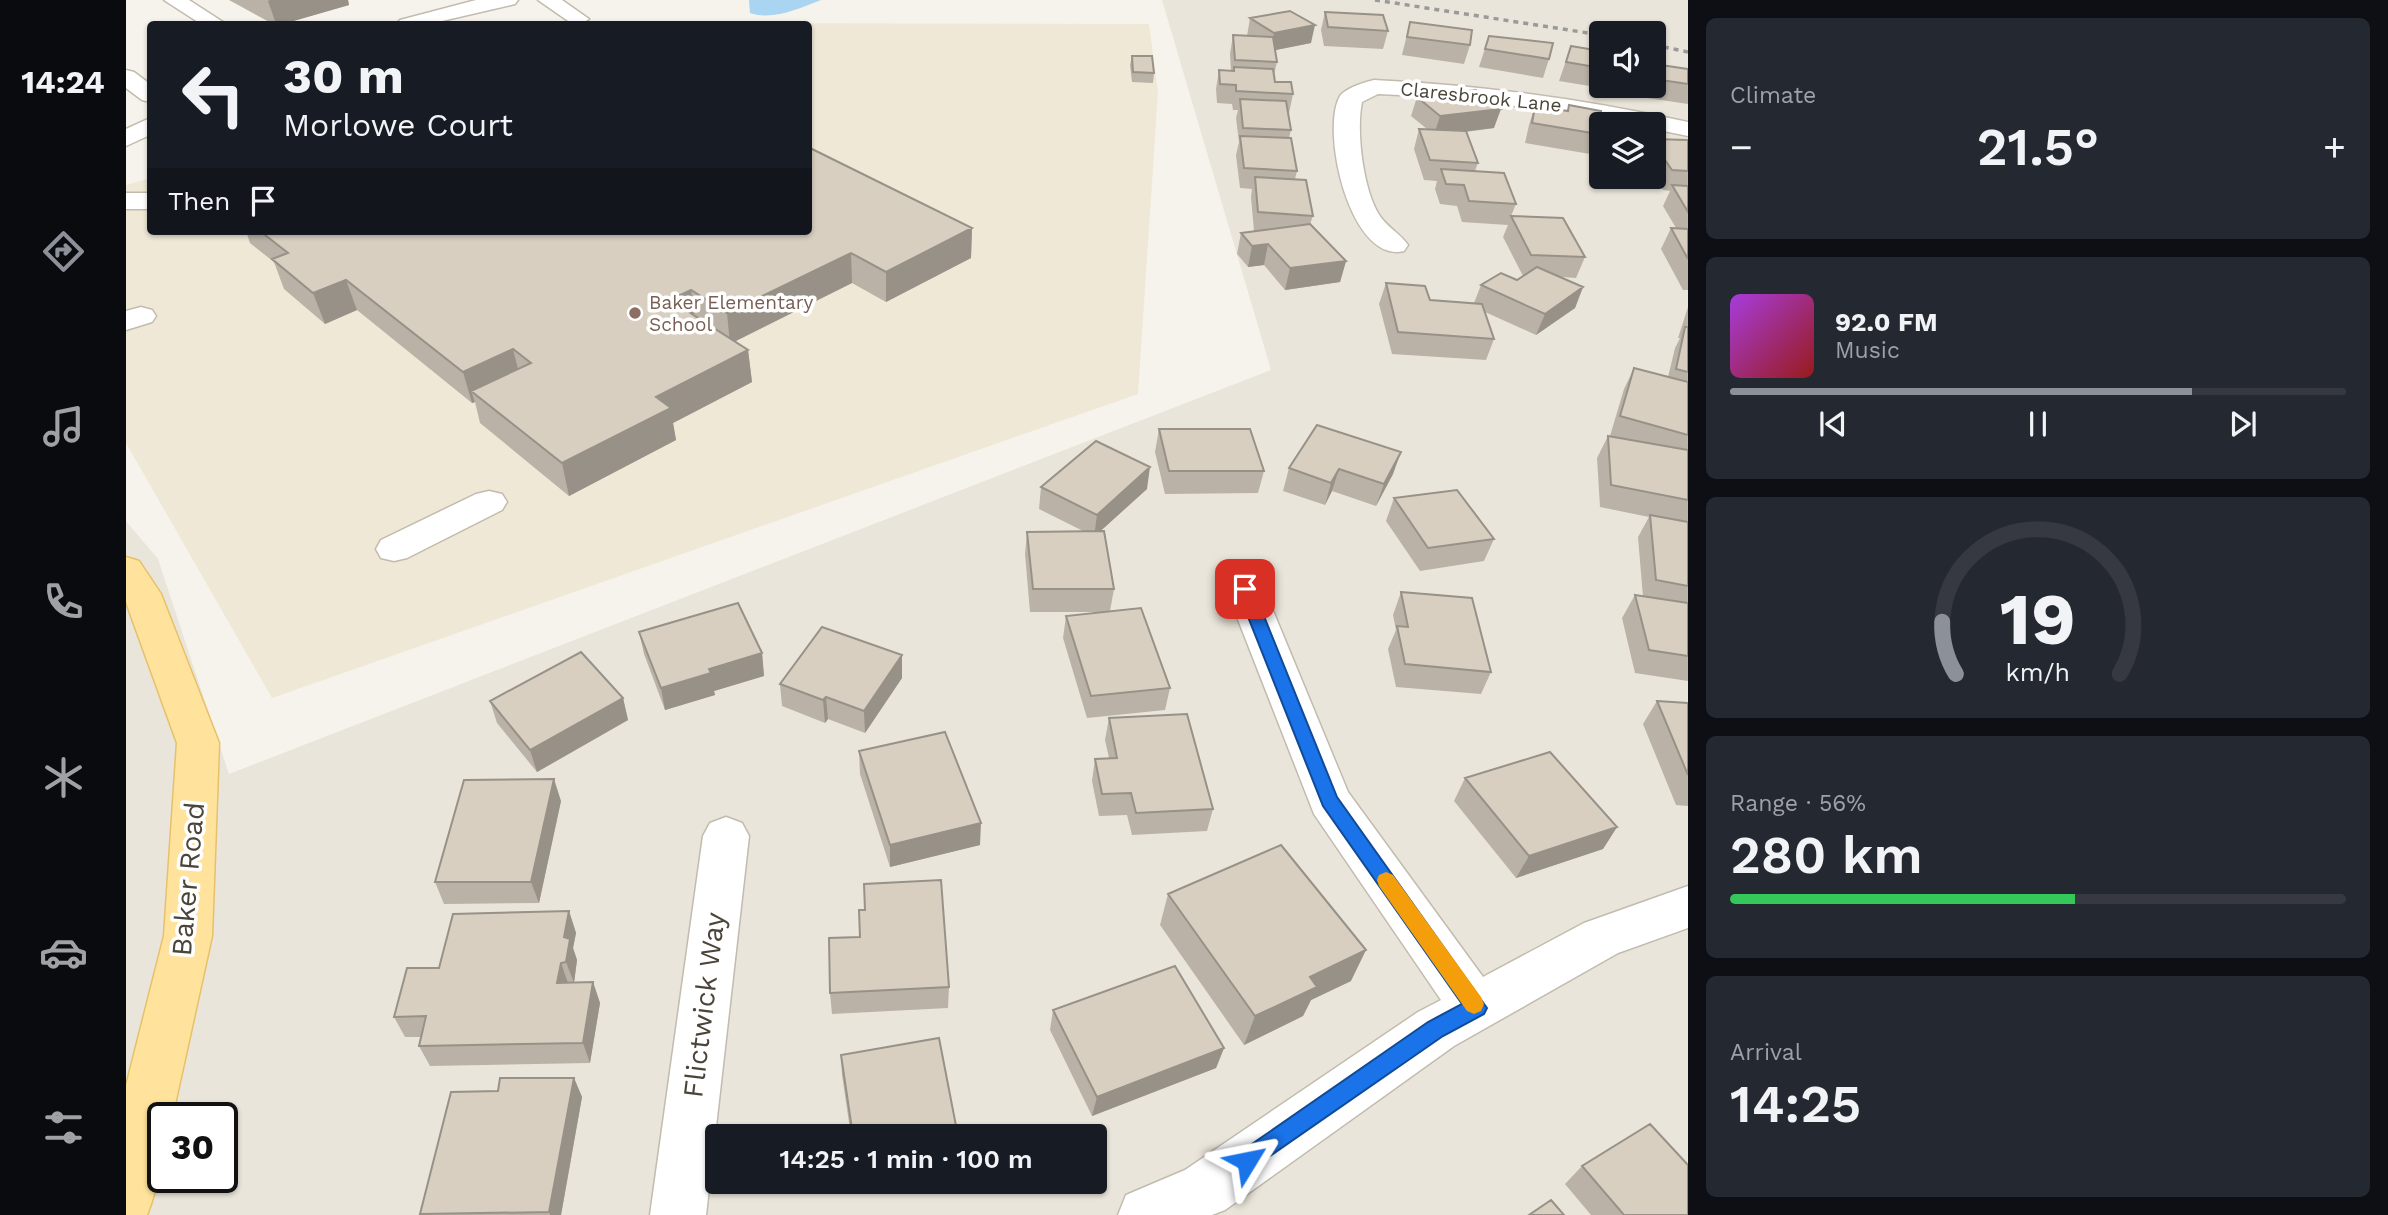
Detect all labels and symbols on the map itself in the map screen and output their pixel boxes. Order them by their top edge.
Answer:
street label: Claresbrook Lane [1399,77,1563,117]
place label: Baker Elementary School [649,291,813,336]
marker: Baker Elementary School [627,305,643,321]
pin [1215,559,1275,619]
street label: Baker Road [165,801,211,957]
street label: Flictwick Way [676,910,732,1100]
speed limit sign: 30 [147,1102,238,1193]
position arrow [1210,1124,1284,1198]

